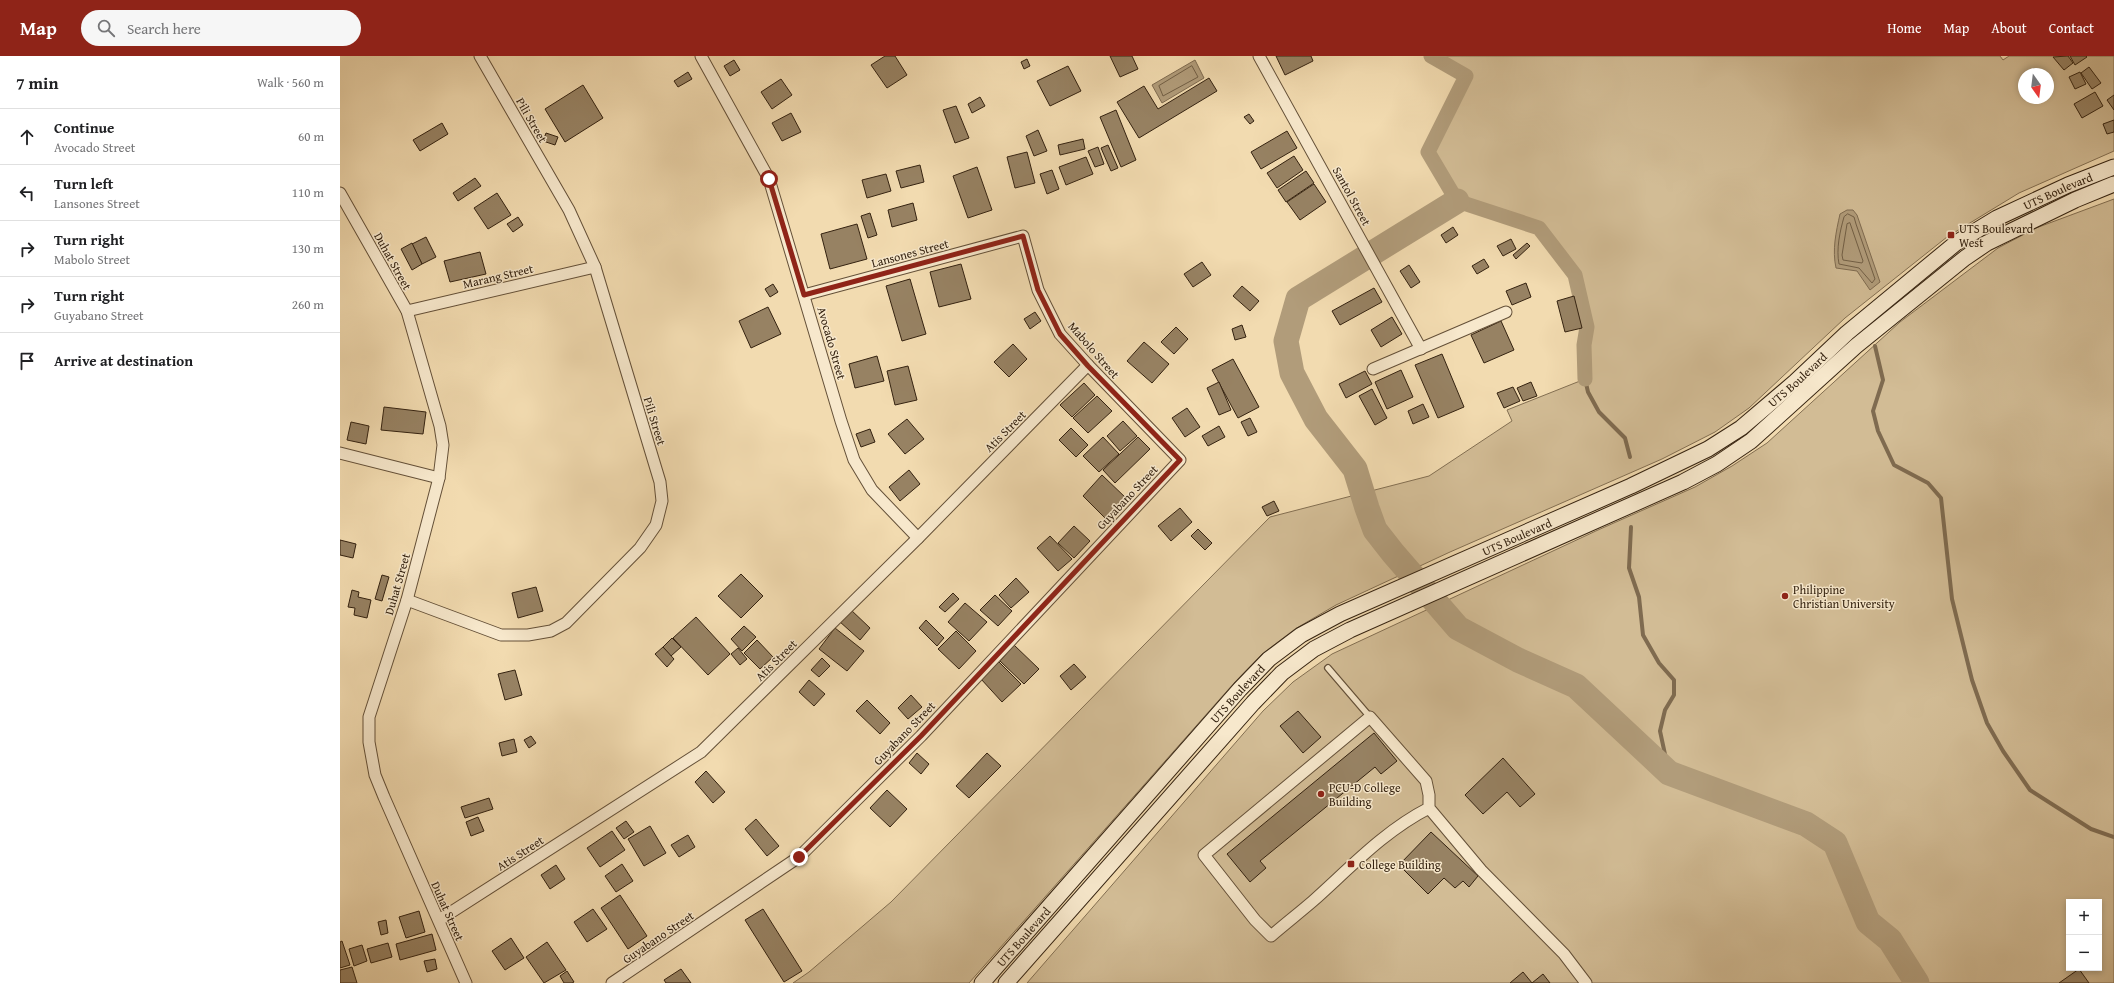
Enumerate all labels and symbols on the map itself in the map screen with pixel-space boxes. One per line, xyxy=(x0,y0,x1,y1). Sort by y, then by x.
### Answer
north arrow xyxy=(2018,68,2054,104)
street label: Pili Street xyxy=(512,94,552,146)
street label: Santol Street xyxy=(1329,163,1376,229)
street label: UTS Boulevard xyxy=(2020,168,2095,213)
route start xyxy=(760,170,778,188)
place label: UTS Boulevard West xyxy=(1959,220,2034,251)
street label: Duhat Street xyxy=(370,229,416,294)
marker: UTS Boulevard West xyxy=(1946,230,1956,240)
street label: Lansones Street xyxy=(870,234,951,271)
street label: Marang Street xyxy=(461,259,536,292)
street label: Avocado Street xyxy=(813,305,851,382)
street label: Mabolo Street xyxy=(1065,318,1124,383)
street label: UTS Boulevard xyxy=(1764,348,1831,410)
street label: Pili Street xyxy=(640,395,671,448)
street label: Atis Street xyxy=(980,406,1030,456)
street label: Guyabano Street xyxy=(1093,460,1162,533)
street label: UTS Boulevard xyxy=(1479,513,1554,559)
street label: Duhat Street xyxy=(380,550,414,617)
place label: Philippine Christian University xyxy=(1793,581,1895,612)
marker: Philippine Christian University xyxy=(1780,591,1790,601)
street label: Atis Street xyxy=(751,635,801,685)
street label: UTS Boulevard xyxy=(1206,660,1269,726)
street label: Guyabano Street xyxy=(869,697,939,769)
place label: PCU-D College Building xyxy=(1329,779,1401,810)
marker: PCU-D College Building xyxy=(1316,789,1326,799)
street label: Atis Street xyxy=(493,831,547,874)
route end xyxy=(790,848,808,866)
place label: College Building xyxy=(1359,856,1441,873)
marker: College Building xyxy=(1346,859,1356,869)
street label: Duhat Street xyxy=(427,879,469,944)
street label: UTS Boulevard xyxy=(992,902,1054,970)
street label: Guyabano Street xyxy=(619,906,698,967)

